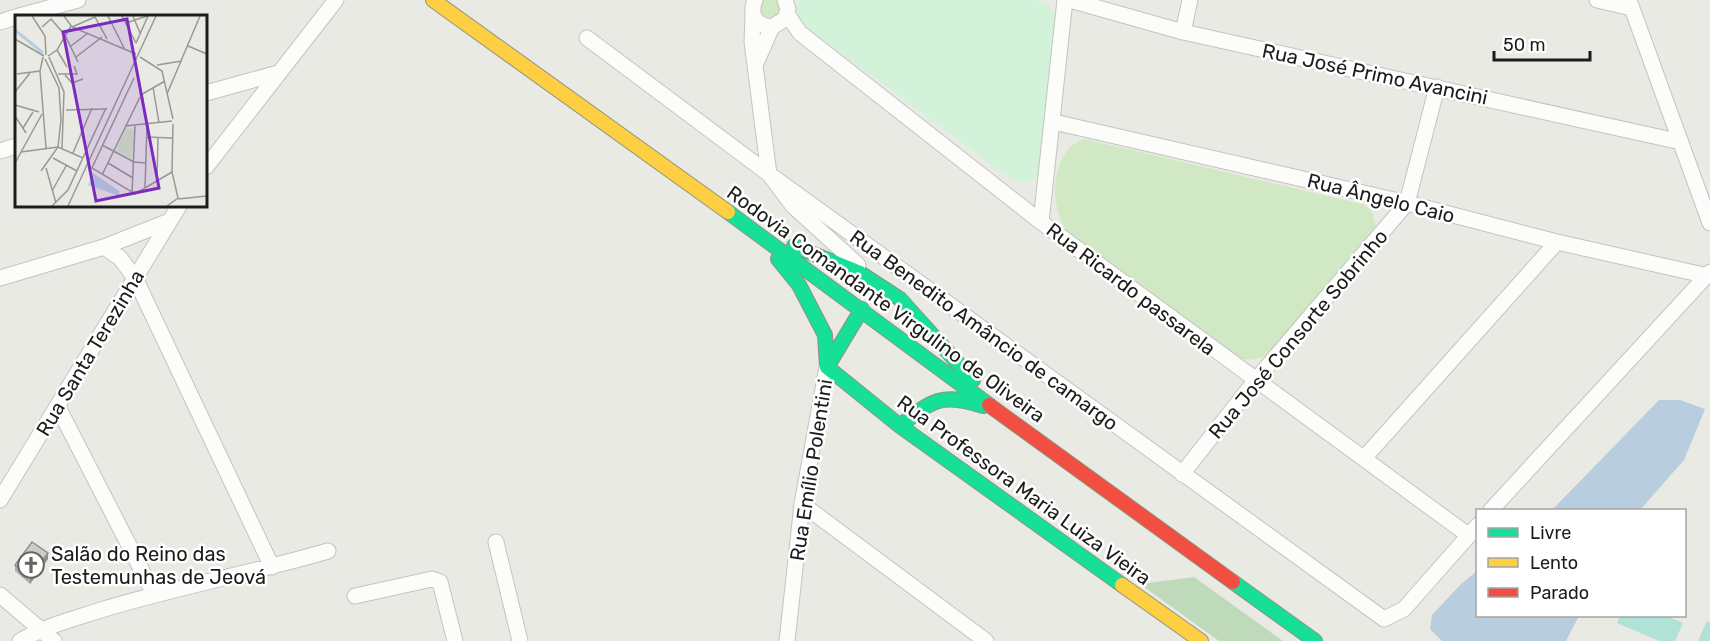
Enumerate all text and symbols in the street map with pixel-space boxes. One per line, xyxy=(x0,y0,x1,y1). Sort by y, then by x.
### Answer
inset map xyxy=(15,15,207,207)
scale bar xyxy=(1494,24,1590,62)
text: 50 m xyxy=(1503,34,1546,56)
street label: Rua José Primo Avancini xyxy=(1260,38,1490,110)
street label: Rua Ângelo Caio xyxy=(1305,168,1457,228)
street label: Rodovia Comandante Virgulino de Oliveira xyxy=(722,180,1050,428)
street label: Rua Ricardo passarela xyxy=(1042,218,1220,360)
street label: Rua Benedito Amâncio de camargo xyxy=(845,225,1123,435)
street label: Rua José Consorte Sobrinho xyxy=(1203,225,1393,443)
street label: Rua Santa Terezinha xyxy=(31,266,149,440)
street label: Rua Emílio Polentini xyxy=(785,377,837,563)
street label: Rua Professora Maria Luiza Vieira xyxy=(892,390,1156,590)
legend xyxy=(1476,509,1686,617)
text: Livre xyxy=(1530,522,1571,544)
place label: Salão do Reino das Testemunhas de Jeová xyxy=(51,542,266,589)
church icon: Salão do Reino das Testemunhas de Jeová xyxy=(16,550,46,580)
text: Lento xyxy=(1530,552,1578,574)
text: Parado xyxy=(1530,582,1589,604)

